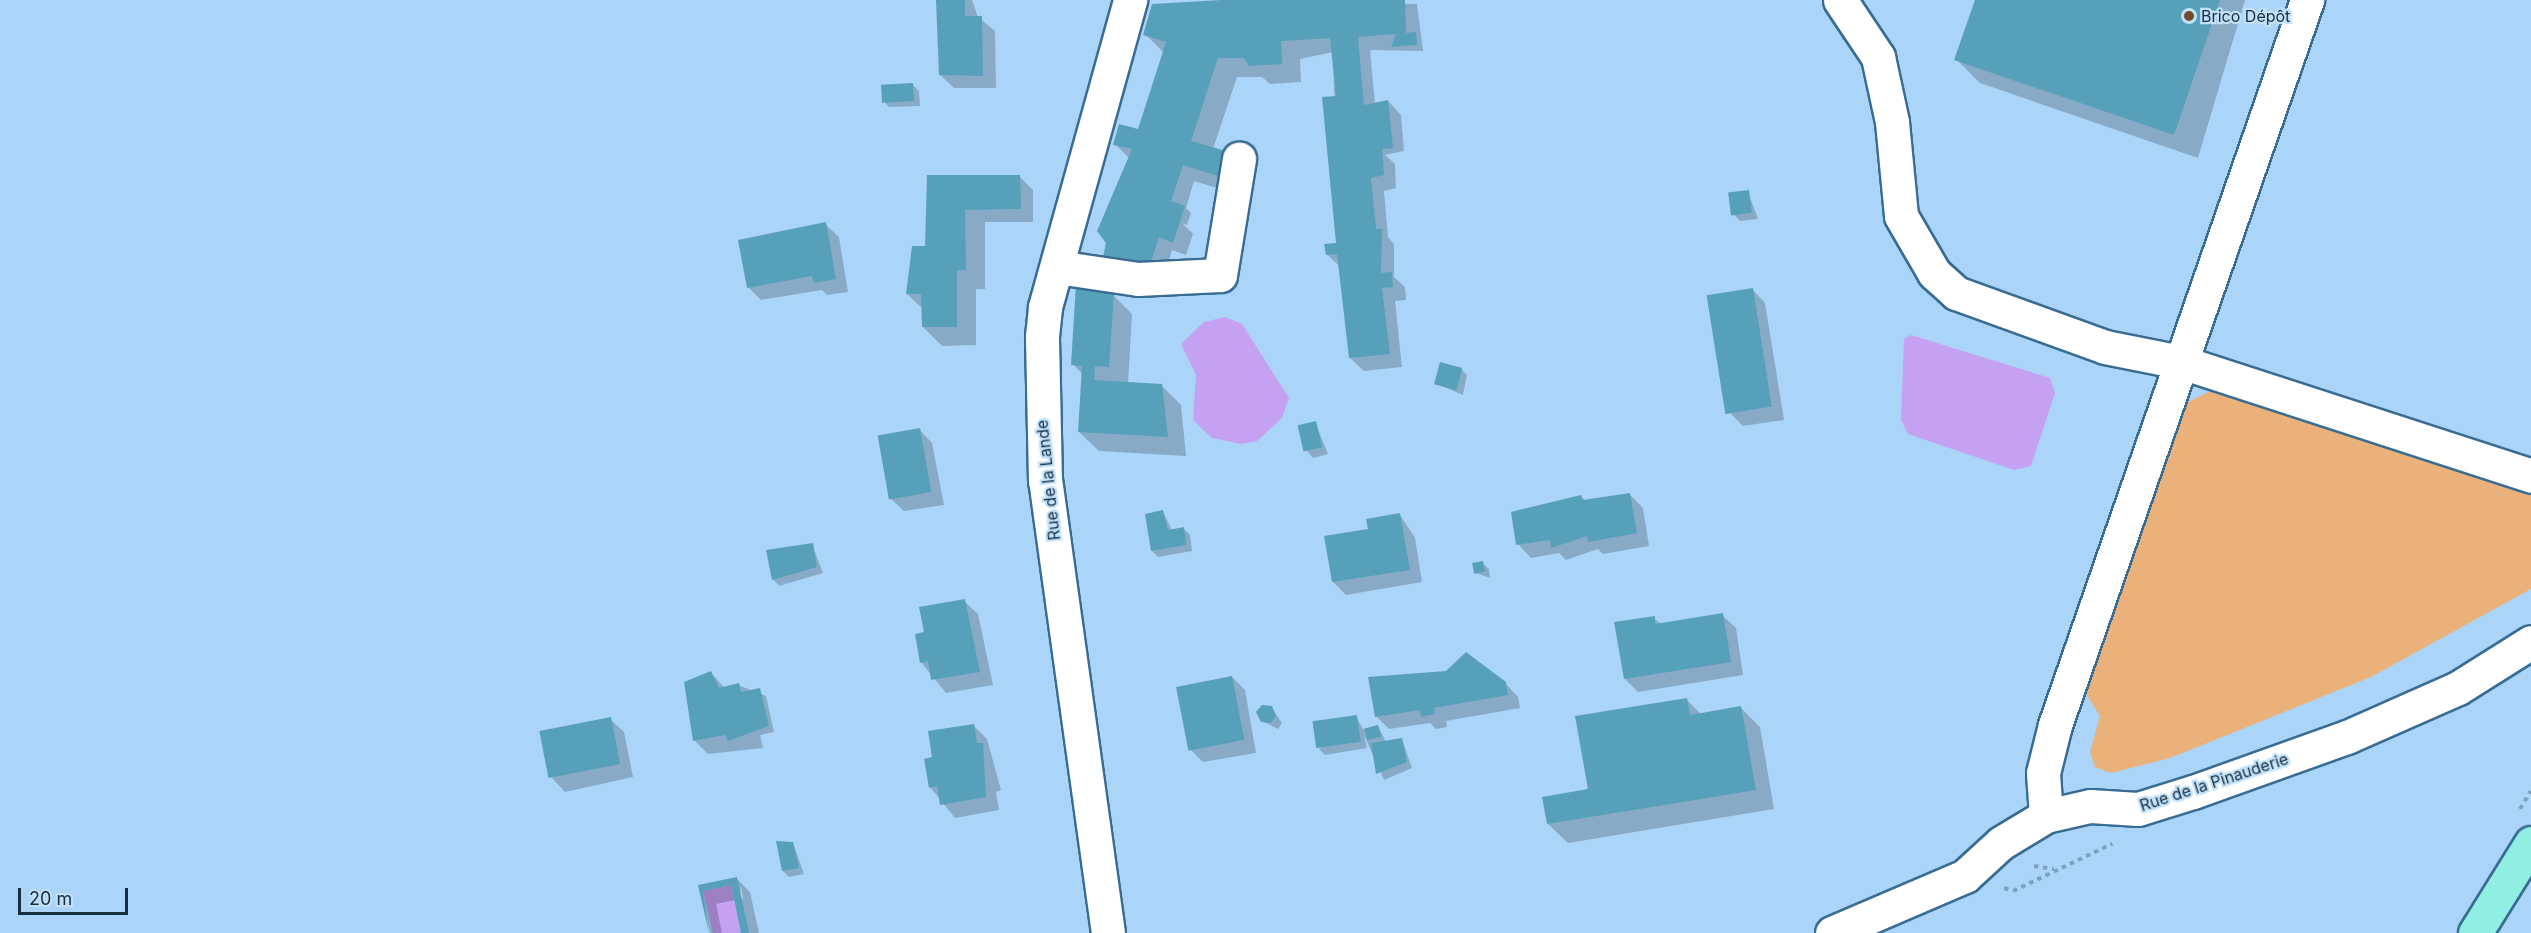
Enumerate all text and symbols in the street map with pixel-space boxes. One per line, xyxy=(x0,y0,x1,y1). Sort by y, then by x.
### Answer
place label: Brico Dépôt xyxy=(2201,6,2290,26)
marker: Brico Dépôt xyxy=(2182,9,2196,23)
street label: Rue de la Lande xyxy=(1032,419,1064,541)
street label: Rue de la Pinauderie xyxy=(2137,749,2291,815)
scale bar xyxy=(21,876,130,914)
text: 20 m xyxy=(29,888,72,909)

